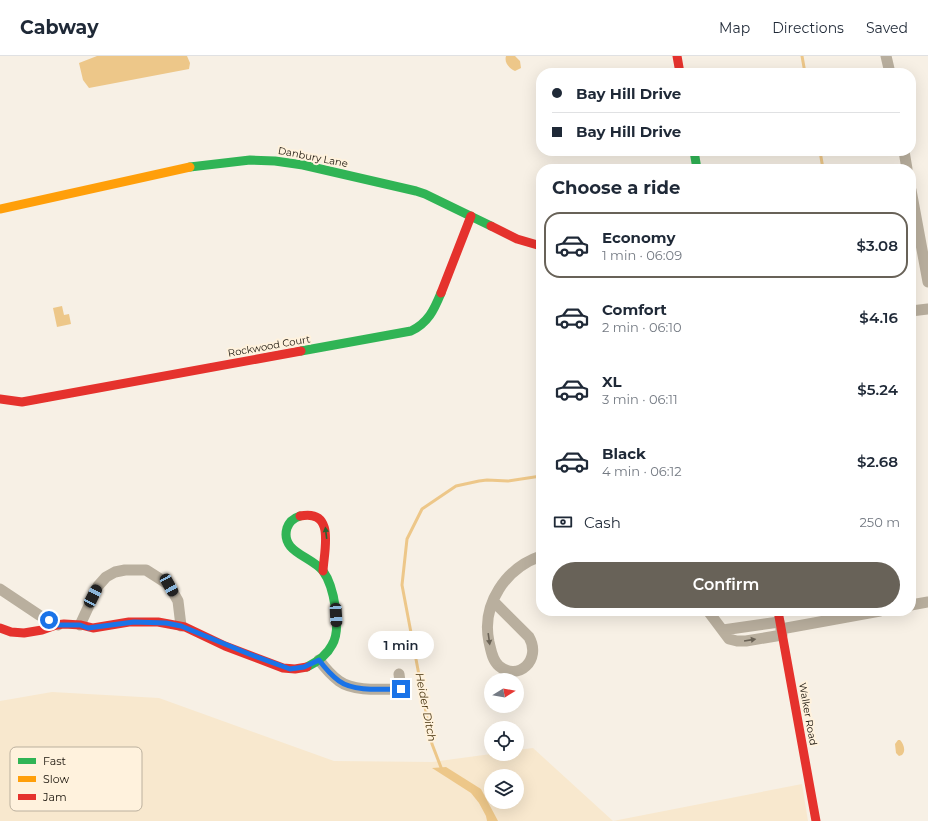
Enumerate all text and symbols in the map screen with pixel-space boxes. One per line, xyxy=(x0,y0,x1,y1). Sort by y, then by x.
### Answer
text: Cabway xyxy=(20,16,99,39)
text: Map xyxy=(719,19,750,37)
text: Directions xyxy=(772,19,844,37)
text: Saved xyxy=(866,19,908,37)
text: Bay Hill Drive xyxy=(576,84,681,103)
text: Bay Hill Drive xyxy=(576,122,681,141)
street label: Danbury Lane xyxy=(277,144,349,170)
text: Choose a ride xyxy=(552,177,680,199)
icon: car xyxy=(554,227,590,263)
text: Economy xyxy=(602,228,675,247)
text: $3.08 xyxy=(857,236,898,255)
text: 1 min · 06:09 xyxy=(602,247,682,263)
icon: car xyxy=(554,299,590,335)
text: Comfort xyxy=(602,300,667,319)
text: $4.16 xyxy=(859,308,898,327)
text: 2 min · 06:10 xyxy=(602,319,682,335)
street label: Rockwood Court xyxy=(227,332,311,360)
icon: car xyxy=(554,371,590,407)
text: XL xyxy=(602,372,621,391)
text: $5.24 xyxy=(857,380,898,399)
text: 3 min · 06:11 xyxy=(602,391,678,407)
icon: car xyxy=(554,443,590,479)
text: Black xyxy=(602,444,646,463)
text: $2.68 xyxy=(857,452,898,471)
text: 4 min · 06:12 xyxy=(602,463,682,479)
icon: cash xyxy=(552,511,574,533)
text: Cash xyxy=(584,513,621,532)
text: 250 m xyxy=(859,514,900,530)
one-way arrow xyxy=(322,526,329,539)
button: Confirm xyxy=(552,562,900,608)
car xyxy=(158,572,180,598)
car xyxy=(82,583,104,609)
car xyxy=(329,603,343,627)
route start xyxy=(40,611,58,629)
callout: 1 min xyxy=(368,631,434,659)
one-way arrow xyxy=(486,633,492,645)
text: 1 min xyxy=(384,637,418,653)
one-way arrow xyxy=(744,637,756,643)
water label: Heider Ditch xyxy=(412,671,440,743)
north arrow xyxy=(484,673,524,713)
map controls xyxy=(484,673,524,809)
route end xyxy=(392,680,410,698)
street label: Walker Road xyxy=(796,681,820,747)
button: locate xyxy=(484,721,524,761)
legend xyxy=(10,747,142,811)
text: Fast xyxy=(43,754,67,768)
button: layers xyxy=(484,769,524,809)
text: Slow xyxy=(43,772,69,786)
text: Jam xyxy=(42,790,67,804)

